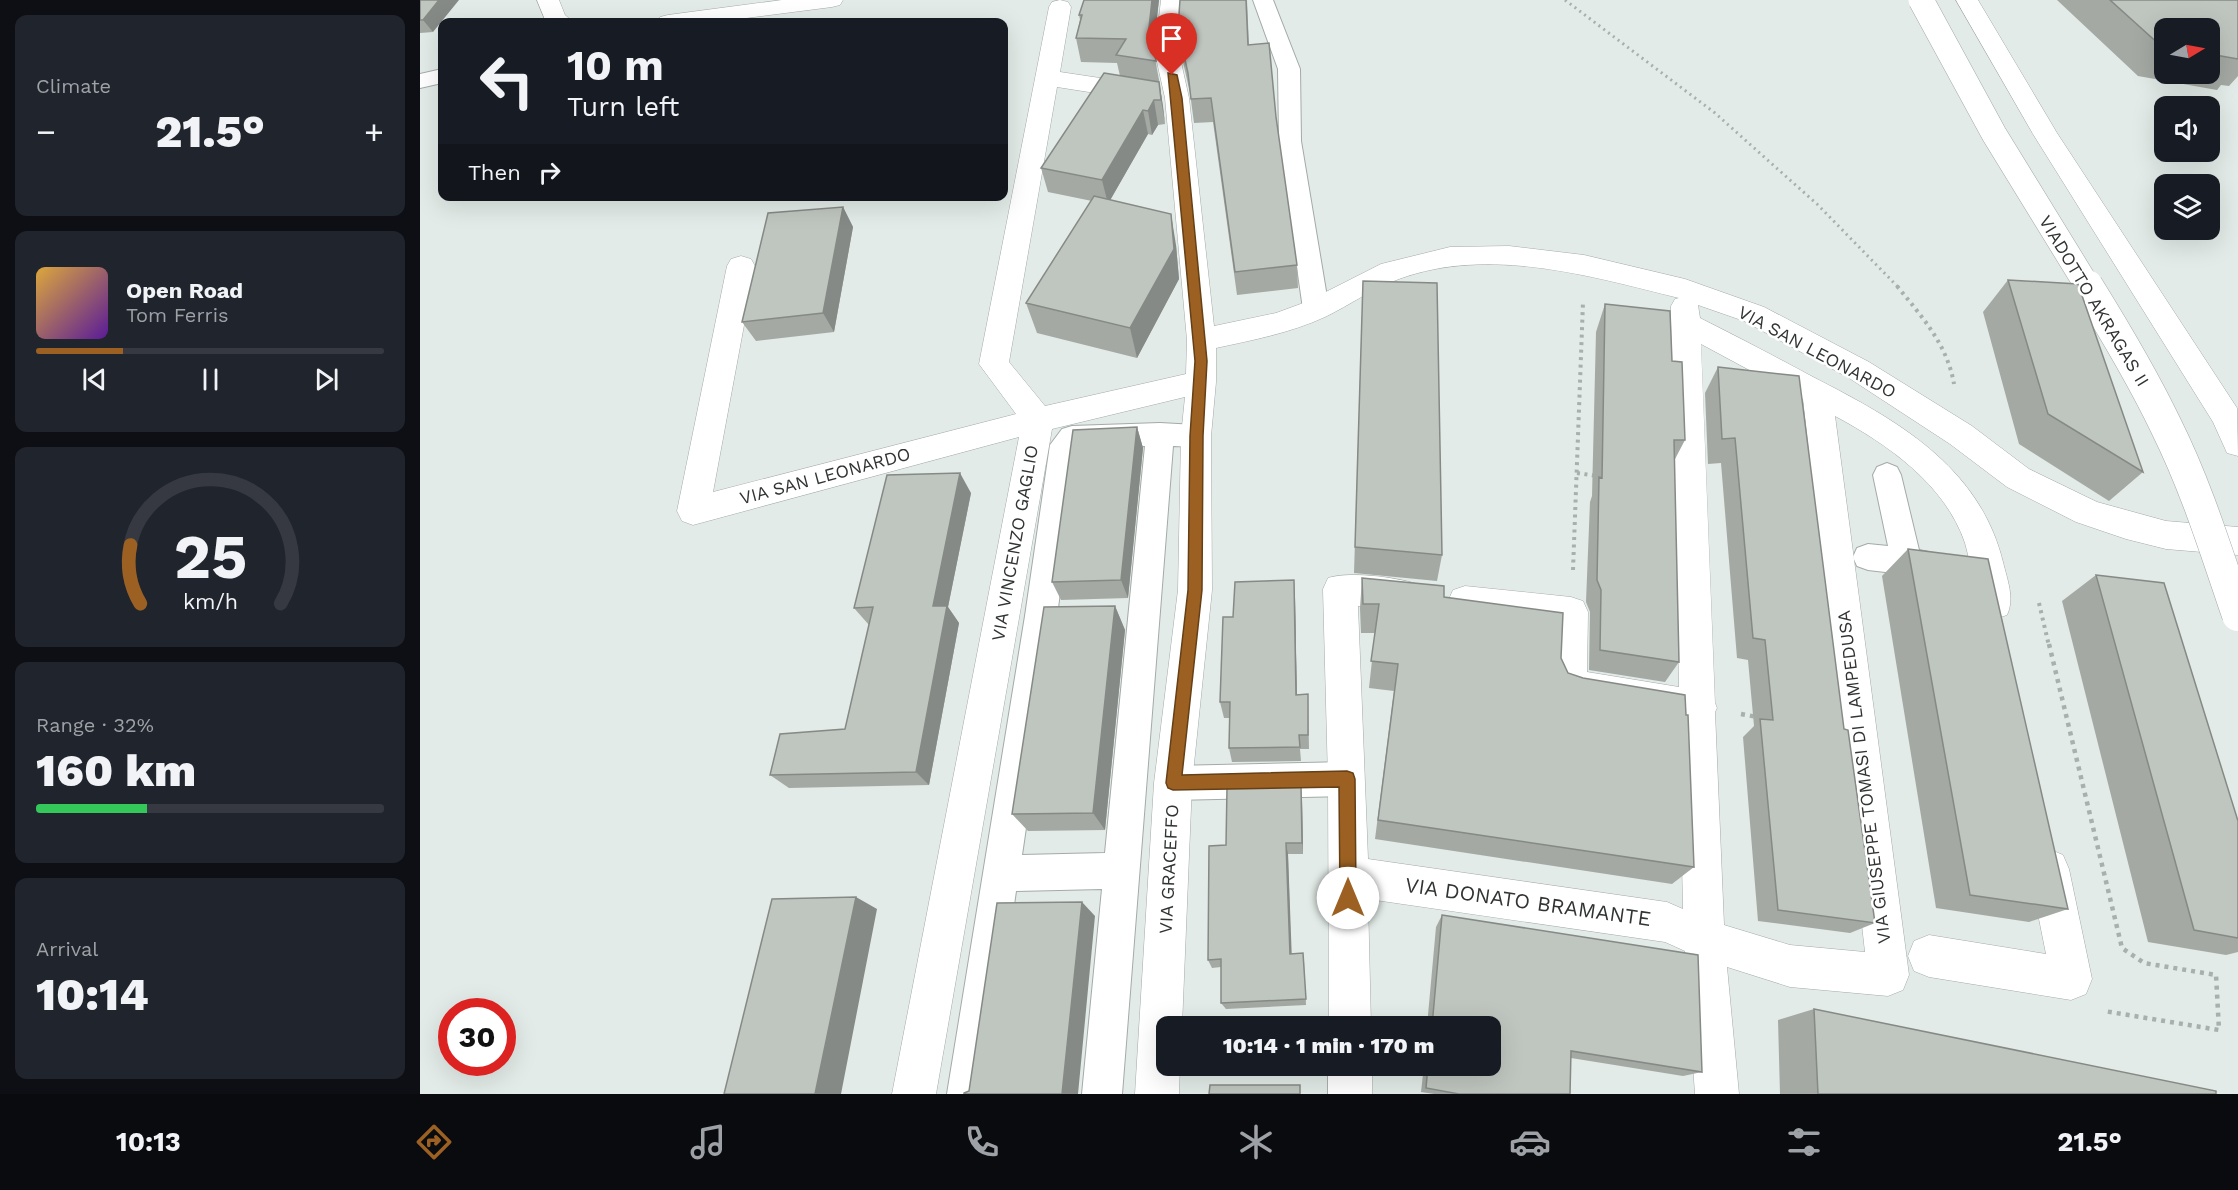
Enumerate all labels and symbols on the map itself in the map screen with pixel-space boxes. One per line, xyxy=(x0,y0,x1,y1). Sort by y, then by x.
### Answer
pin xyxy=(1146,13,1197,75)
north arrow xyxy=(2154,18,2220,84)
street label: VIADOTTO AKRAGAS II xyxy=(2035,212,2154,390)
street label: VIA SAN LEONARDO xyxy=(1735,301,1900,402)
street label: VIA SAN LEONARDO xyxy=(737,443,913,508)
street label: VIA VINCENZO GAGLIO xyxy=(987,443,1042,643)
street label: VIA GIUSEPPE TOMASI DI LAMPEDUSA xyxy=(1833,609,1894,945)
street label: VIA GRACEFFO xyxy=(1155,804,1182,934)
position arrow xyxy=(1316,866,1380,930)
street label: VIA DONATO BRAMANTE xyxy=(1403,872,1653,931)
speed limit sign: 30 xyxy=(438,998,516,1076)

